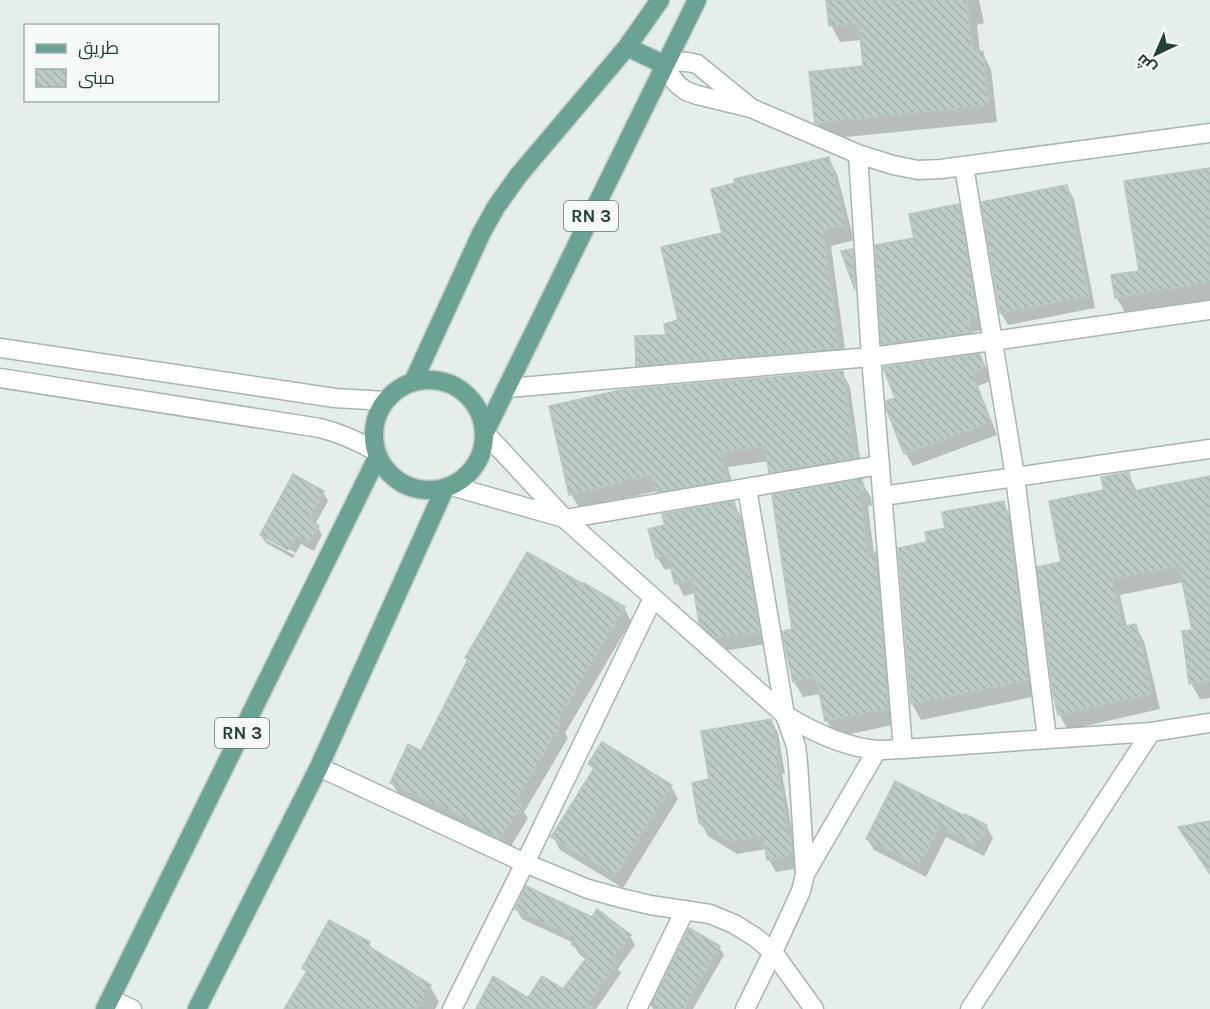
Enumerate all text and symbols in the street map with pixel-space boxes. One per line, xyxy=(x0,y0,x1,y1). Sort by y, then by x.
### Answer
legend xyxy=(24,24,219,102)
north arrow xyxy=(1126,24,1186,84)
text: طريق xyxy=(78,37,119,60)
text: ش xyxy=(1132,50,1160,78)
text: مبنى xyxy=(78,67,115,89)
road number: RN 3 xyxy=(564,201,618,231)
road number: RN 3 xyxy=(215,718,269,748)

